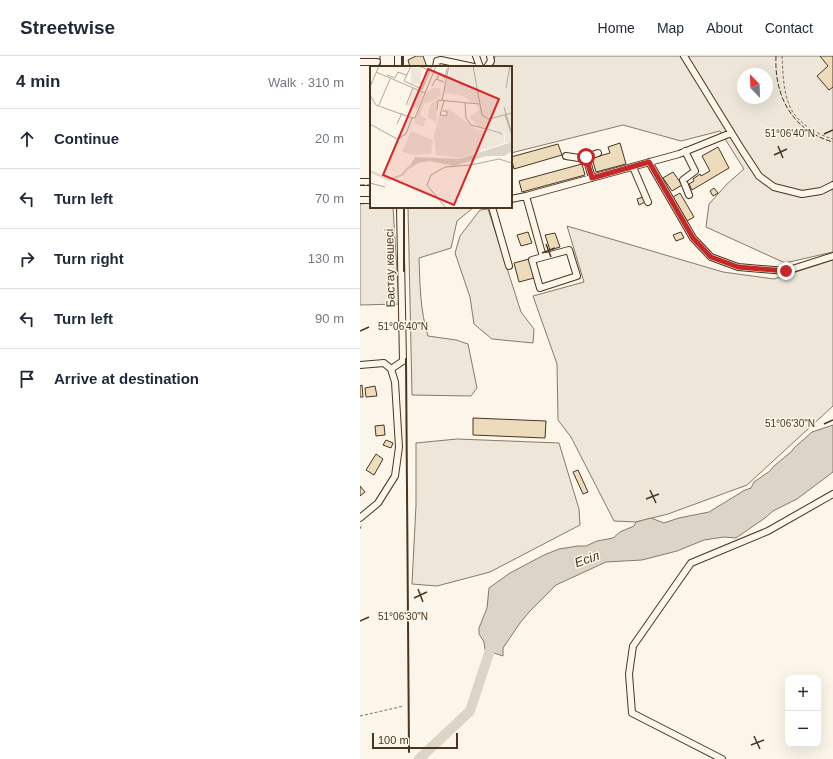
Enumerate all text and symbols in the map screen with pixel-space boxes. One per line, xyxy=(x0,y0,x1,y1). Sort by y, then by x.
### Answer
text: Streetwise xyxy=(20,17,115,38)
text: Home xyxy=(598,20,635,36)
text: Map xyxy=(657,20,684,36)
text: About xyxy=(706,20,743,36)
text: Contact xyxy=(765,20,813,36)
inset map xyxy=(370,66,512,208)
north arrow xyxy=(737,68,773,104)
text: 4 min xyxy=(16,72,60,91)
text: Walk · 310 m xyxy=(268,75,344,90)
icon: ahead xyxy=(16,128,38,150)
text: 51°06'40"N xyxy=(765,128,815,139)
text: Continue xyxy=(54,130,119,147)
text: 20 m xyxy=(315,131,344,146)
route start xyxy=(577,148,595,166)
icon: left xyxy=(16,188,38,210)
text: Turn left xyxy=(54,190,113,207)
text: 70 m xyxy=(315,191,344,206)
street label: Бастау көшесі xyxy=(382,229,398,307)
icon: right xyxy=(16,248,38,270)
text: Turn right xyxy=(54,250,124,267)
text: 130 m xyxy=(308,251,344,266)
route end xyxy=(777,262,795,280)
icon: left xyxy=(16,308,38,330)
text: Turn left xyxy=(54,310,113,327)
text: 90 m xyxy=(315,311,344,326)
text: 51°06'40"N xyxy=(378,321,428,332)
icon: arrive xyxy=(16,368,38,390)
text: Arrive at destination xyxy=(54,370,199,387)
text: 51°06'30"N xyxy=(765,418,815,429)
water label: Есіл xyxy=(573,547,602,570)
text: 51°06'30"N xyxy=(378,611,428,622)
map controls xyxy=(785,675,821,747)
button: + xyxy=(785,675,821,711)
button: − xyxy=(785,711,821,747)
scale bar xyxy=(372,731,458,750)
text: 100 m xyxy=(378,734,409,746)

